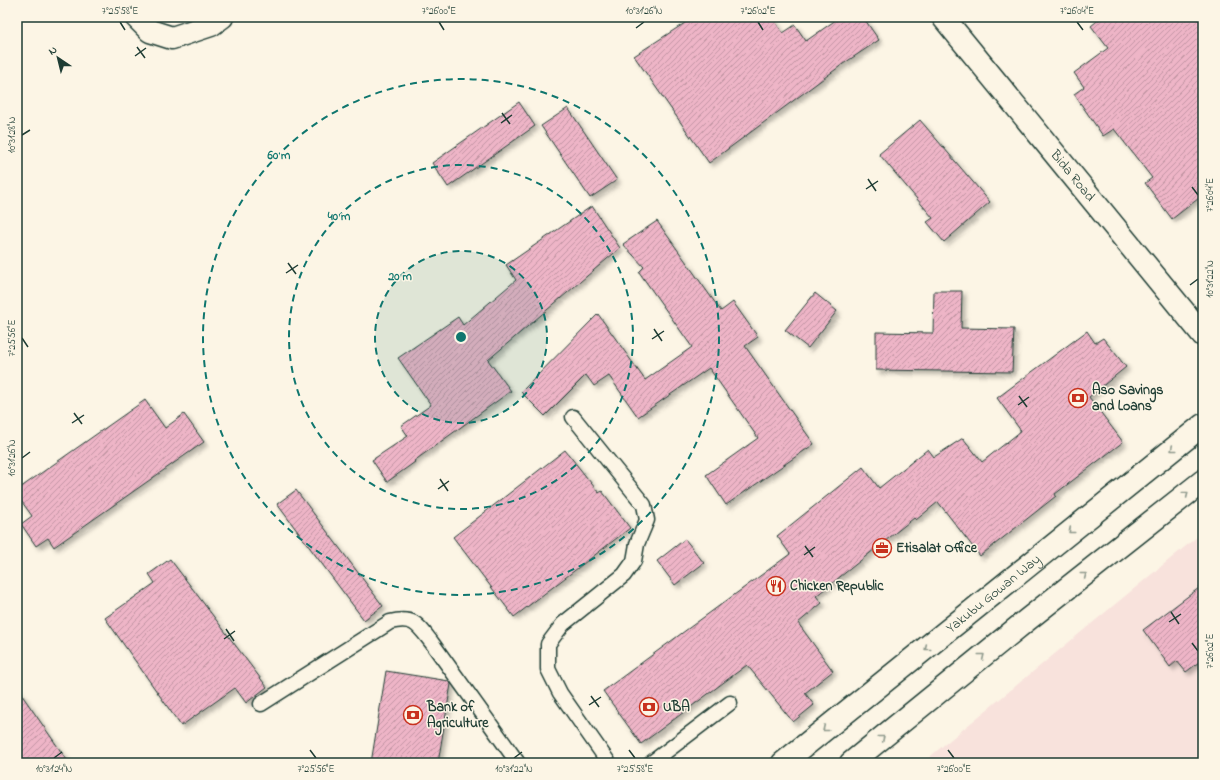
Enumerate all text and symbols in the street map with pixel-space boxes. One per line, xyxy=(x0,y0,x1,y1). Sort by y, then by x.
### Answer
text: 7°25'58"E xyxy=(102,4,138,19)
text: 7°26'00"E xyxy=(422,4,456,19)
text: 10°31'26"N xyxy=(626,4,663,19)
text: 7°26'02"E xyxy=(741,4,775,19)
text: 7°26'04"E xyxy=(1060,4,1094,19)
north arrow xyxy=(38,38,78,78)
text: N xyxy=(45,42,60,59)
text: 10°31'28"N xyxy=(5,117,20,153)
street label: Bida Road xyxy=(1045,145,1100,206)
text: 60 m xyxy=(267,147,291,165)
text: 7°26'04"E xyxy=(1203,178,1218,212)
text: 40 m xyxy=(327,208,351,226)
text: 10°31'22"N xyxy=(1203,260,1218,298)
text: 20 m xyxy=(387,268,412,286)
text: 7°25'56"E xyxy=(5,319,20,357)
centre of rings xyxy=(454,330,468,344)
place label: Aso Savings and Loans xyxy=(1092,380,1163,417)
bank icon: Aso Savings and Loans xyxy=(1067,387,1089,409)
text: 10°31'26"N xyxy=(5,439,20,477)
one-way arrow xyxy=(1170,445,1177,452)
one-way arrow xyxy=(1181,492,1189,499)
one-way arrow xyxy=(1069,526,1076,533)
office icon: Etisalat Office xyxy=(871,537,893,559)
place label: Etisalat Office xyxy=(896,538,978,559)
street label: Yakubu Gowan Way xyxy=(941,549,1046,638)
one-way arrow xyxy=(1079,573,1086,580)
restaurant icon: Chicken Republic xyxy=(765,575,787,597)
place label: Chicken Republic xyxy=(790,576,884,597)
text: 7°26'02"E xyxy=(1203,634,1218,668)
one-way arrow xyxy=(924,643,931,650)
one-way arrow xyxy=(978,654,985,661)
bank icon: UBA xyxy=(638,696,660,718)
place label: Bank of Agriculture xyxy=(426,697,489,736)
place label: UBA xyxy=(663,697,690,718)
bank icon: Bank of Agriculture xyxy=(402,704,424,726)
one-way arrow xyxy=(823,725,830,732)
one-way arrow xyxy=(877,736,884,743)
text: 10°31'24"N xyxy=(36,762,73,777)
text: 7°25'56"E xyxy=(297,762,335,777)
text: 10°31'22"N xyxy=(495,762,533,777)
text: 7°25'58"E xyxy=(617,762,653,777)
text: 7°26'00"E xyxy=(937,762,971,777)

